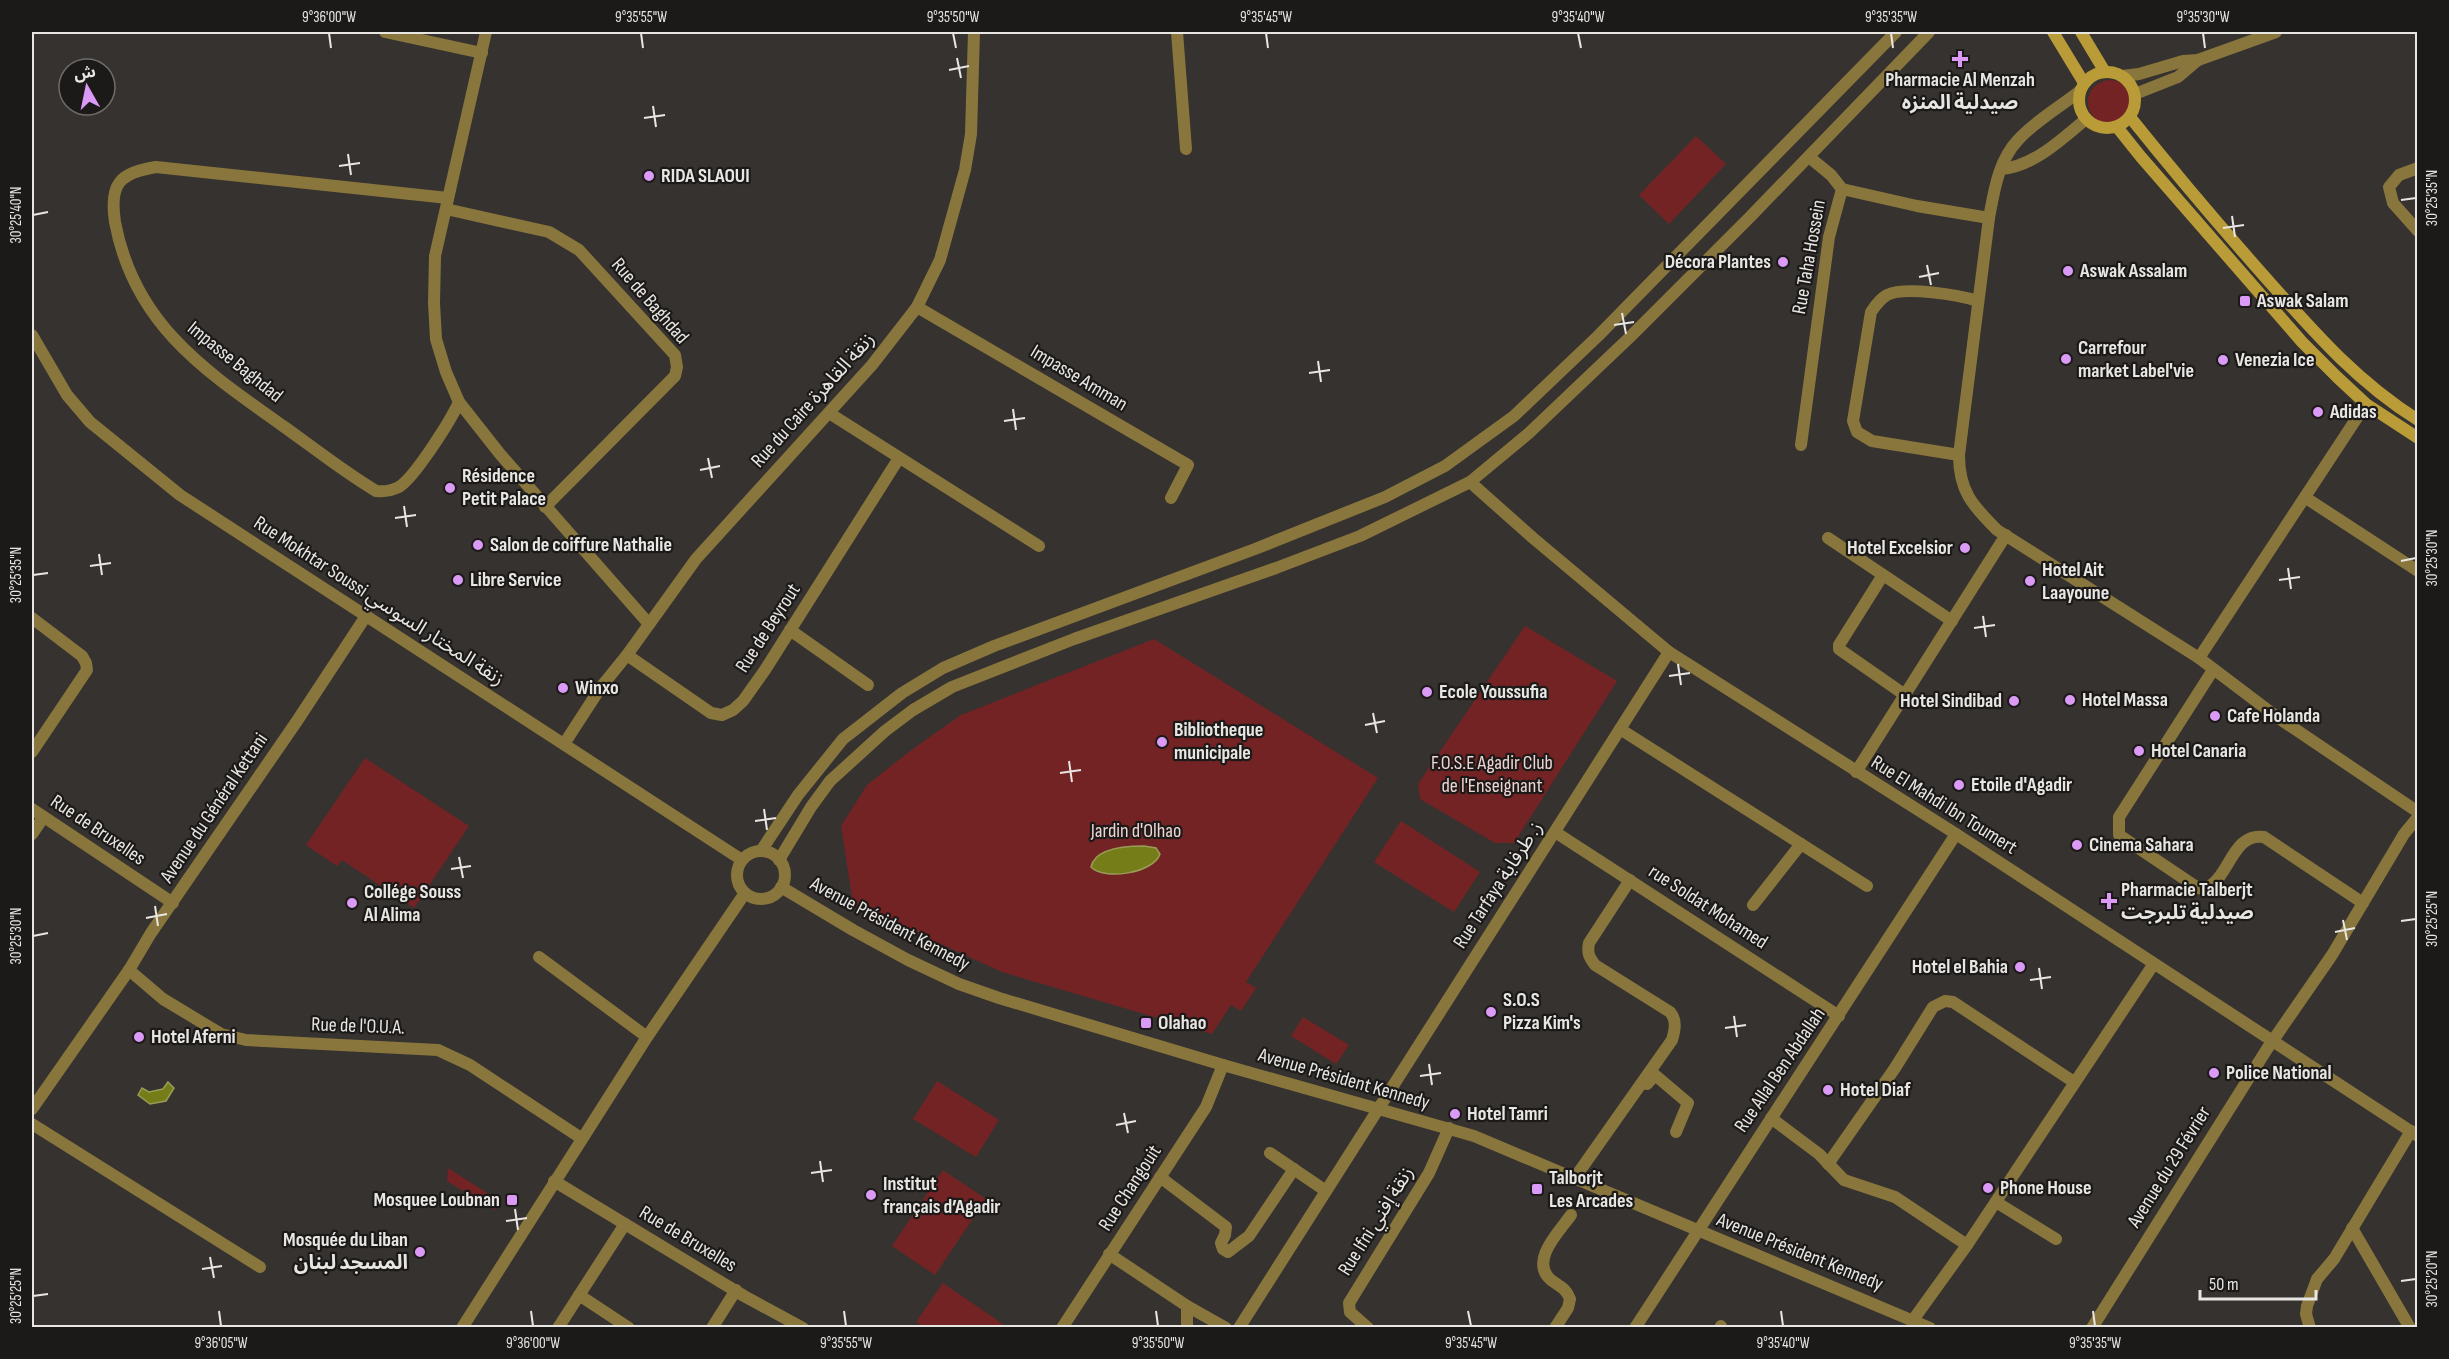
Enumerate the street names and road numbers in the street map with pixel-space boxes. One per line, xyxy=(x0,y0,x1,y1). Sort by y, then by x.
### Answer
street label: Rue Taha Hossein xyxy=(1787,198,1831,316)
street label: Rue de Baghdad xyxy=(606,253,694,349)
street label: Impasse Baghdad xyxy=(182,316,288,408)
street label: Rue du Caire زنقة القاهرة xyxy=(746,328,880,472)
street label: Impasse Amman xyxy=(1026,340,1132,416)
street label: Rue Mokhtar Soussi زنقة المختار السوسي xyxy=(248,511,509,693)
street label: Rue de Beyrout xyxy=(730,579,806,677)
street label: Avenue du Général Kettani xyxy=(154,729,273,888)
street label: Rue El Mahdi Ibn Toumert xyxy=(1866,750,2022,860)
street label: Rue de Bruxelles xyxy=(46,790,150,870)
street label: Rue Tarfaya ز. طرفاية xyxy=(1448,817,1548,953)
street label: rue Soldat Mohamed xyxy=(1644,860,1772,954)
street label: Avenue Président Kennedy xyxy=(805,871,974,976)
street label: Rue Allal Ben Abdallah xyxy=(1729,1003,1831,1137)
street label: Rue de l'O.U.A. xyxy=(311,1012,405,1040)
street label: Avenue Président Kennedy xyxy=(1255,1043,1433,1115)
street label: Avenue du 29 Février xyxy=(2122,1102,2216,1233)
street label: Rue Changouit xyxy=(1093,1140,1167,1236)
street label: Rue Ifni زنقة إفني xyxy=(1333,1162,1421,1281)
street label: Rue de Bruxelles xyxy=(635,1201,741,1277)
street label: Avenue Président Kennedy xyxy=(1712,1207,1887,1296)

